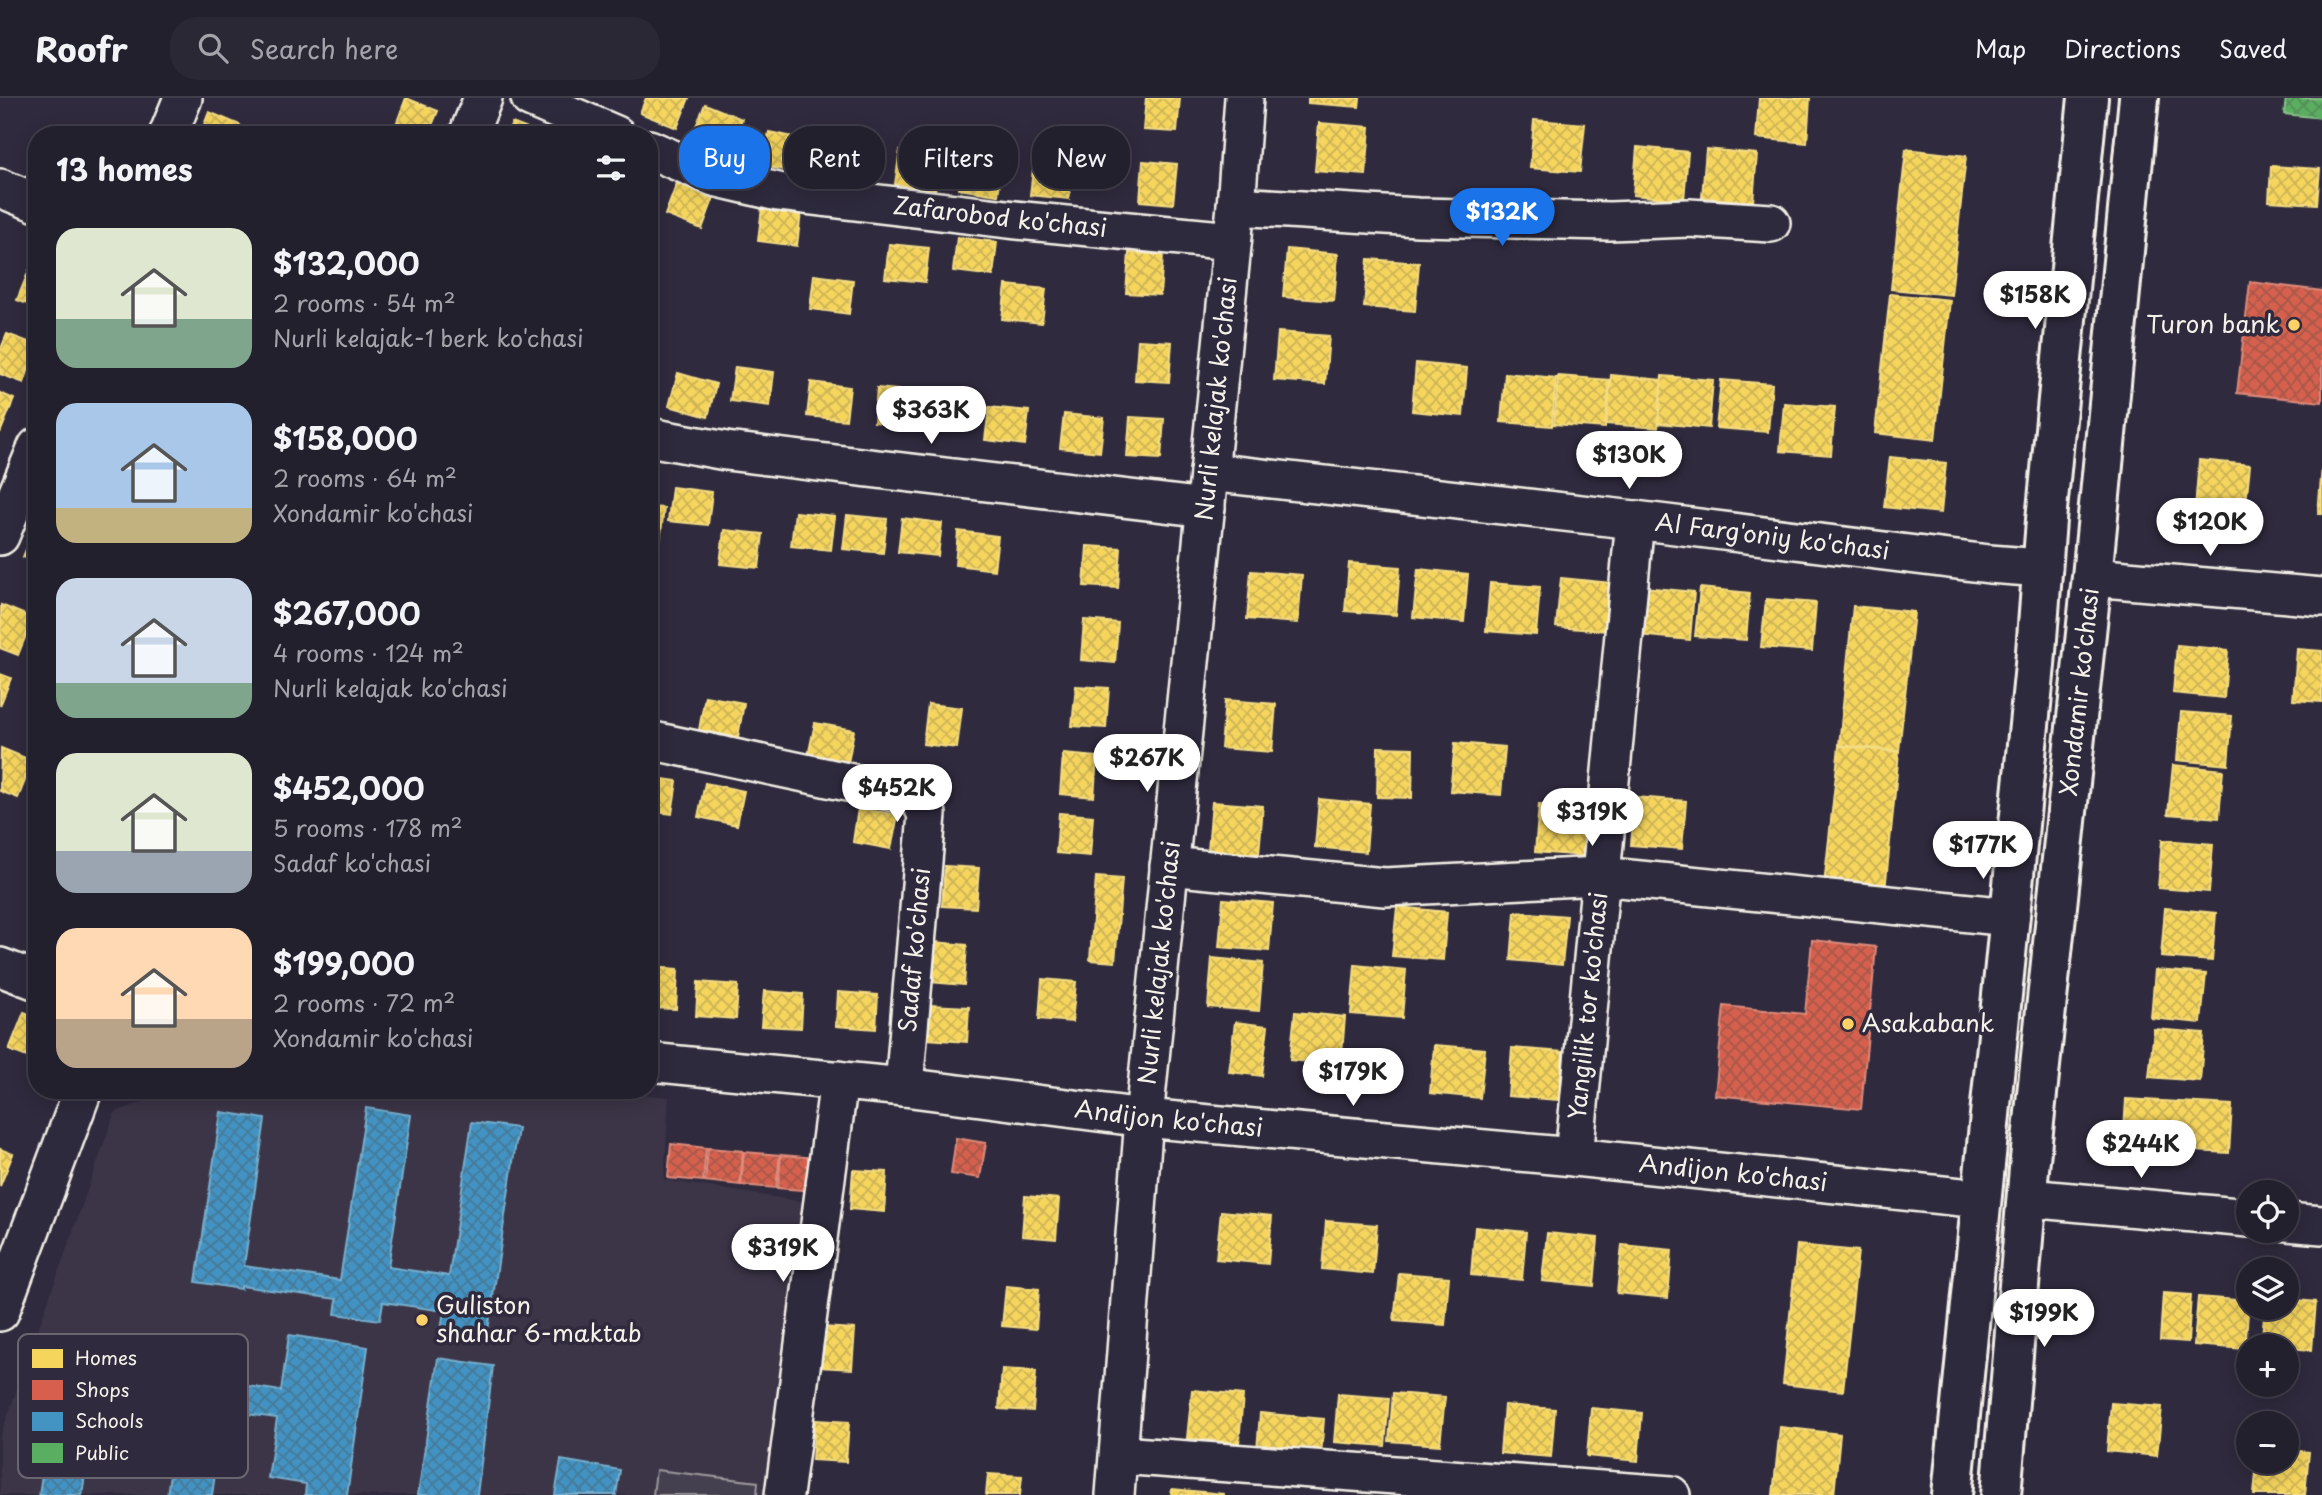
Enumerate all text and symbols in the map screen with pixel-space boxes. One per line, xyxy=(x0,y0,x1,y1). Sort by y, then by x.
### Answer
search box xyxy=(170,17,660,80)
text: Roofr xyxy=(35,23,128,73)
icon: search xyxy=(194,29,232,67)
text: Search here xyxy=(250,29,398,68)
text: Map xyxy=(1975,30,2026,66)
text: Directions xyxy=(2064,30,2181,66)
text: Saved xyxy=(2219,30,2287,66)
chip: Buy xyxy=(679,126,770,189)
chip: Rent xyxy=(784,126,885,189)
chip: Filters xyxy=(899,126,1018,189)
chip: New xyxy=(1032,126,1130,189)
text: 13 homes xyxy=(56,146,193,191)
icon: filters xyxy=(592,149,630,187)
street label: Zafarobod ko'chasi xyxy=(891,186,1109,245)
pin: $132K xyxy=(1453,188,1551,248)
text: $132K xyxy=(1466,193,1538,228)
text: $132,000 xyxy=(273,240,420,285)
icon: home xyxy=(112,256,196,340)
pin: $158K xyxy=(1986,272,2084,331)
street label: Nurli kelajak ko'chasi xyxy=(1184,275,1245,522)
text: $158K xyxy=(1999,276,2071,311)
text: 2 rooms · 54 m² xyxy=(273,285,456,320)
place label: Turon bank xyxy=(2146,305,2280,341)
marker: Turon bank xyxy=(2286,317,2302,333)
text: Nurli kelajak-1 berk ko'chasi xyxy=(273,320,584,355)
pin: $363K xyxy=(882,386,980,446)
text: $363K xyxy=(892,391,970,426)
text: $158,000 xyxy=(273,415,418,460)
icon: home xyxy=(112,431,196,515)
pin: $130K xyxy=(1580,432,1678,491)
text: $130K xyxy=(1592,436,1666,471)
text: 2 rooms · 64 m² xyxy=(273,460,457,495)
text: Xondamir ko'chasi xyxy=(273,495,474,530)
pin: $120K xyxy=(2161,498,2259,558)
street label: Al Farg'oniy ko'chasi xyxy=(1653,503,1892,567)
text: $120K xyxy=(2172,503,2248,538)
street label: Xondamir ko'chasi xyxy=(2049,586,2107,798)
text: $267,000 xyxy=(273,590,421,635)
icon: home xyxy=(112,606,196,690)
text: 4 rooms · 124 m² xyxy=(273,635,464,670)
text: Nurli kelajak ko'chasi xyxy=(273,670,508,705)
pin: $267K xyxy=(1098,734,1196,794)
text: $267K xyxy=(1109,739,1185,774)
pin: $452K xyxy=(848,764,946,824)
text: $452,000 xyxy=(273,765,425,810)
text: $452K xyxy=(858,769,936,804)
icon: home xyxy=(112,781,196,865)
pin: $319K xyxy=(1543,788,1641,848)
text: $319K xyxy=(1557,793,1627,828)
text: 5 rooms · 178 m² xyxy=(273,810,463,845)
pin: $177K xyxy=(1934,822,2032,881)
text: $177K xyxy=(1949,826,2017,861)
street label: Nurli kelajak ko'chasi xyxy=(1127,839,1188,1086)
text: Sadaf ko'chasi xyxy=(273,845,431,880)
street label: Sadaf ko'chasi xyxy=(888,866,938,1034)
street label: Yangilik tor ko'chasi xyxy=(1558,890,1615,1121)
text: $199,000 xyxy=(273,940,415,985)
icon: home xyxy=(112,956,196,1040)
text: 2 rooms · 72 m² xyxy=(273,985,455,1020)
place label: Asakabank xyxy=(1862,1004,1994,1040)
marker: Asakabank xyxy=(1840,1016,1856,1032)
text: Xondamir ko'chasi xyxy=(273,1020,474,1055)
pin: $179K xyxy=(1304,1048,1402,1108)
text: $179K xyxy=(1319,1053,1387,1088)
street label: Andijon ko'chasi xyxy=(1073,1089,1265,1145)
pin: $244K xyxy=(2092,1121,2190,1180)
text: $244K xyxy=(2102,1125,2180,1160)
street label: Andijon ko'chasi xyxy=(1637,1144,1829,1199)
map controls xyxy=(2236,1180,2299,1474)
button: locate xyxy=(2236,1180,2299,1243)
pin: $319K xyxy=(734,1224,832,1284)
text: $319K xyxy=(748,1229,818,1264)
button: layers xyxy=(2236,1257,2299,1320)
place label: Guliston shahar 6-maktab xyxy=(436,1286,642,1350)
pin: $199K xyxy=(1995,1290,2093,1349)
text: $199K xyxy=(2009,1294,2079,1329)
marker: Guliston shahar 6-maktab xyxy=(414,1312,430,1328)
legend xyxy=(18,1334,248,1478)
button: + xyxy=(2236,1334,2299,1397)
text: Homes xyxy=(75,1343,137,1371)
text: Shops xyxy=(75,1375,129,1403)
text: Schools xyxy=(75,1406,143,1434)
button: − xyxy=(2236,1411,2299,1474)
text: Public xyxy=(75,1438,129,1466)

